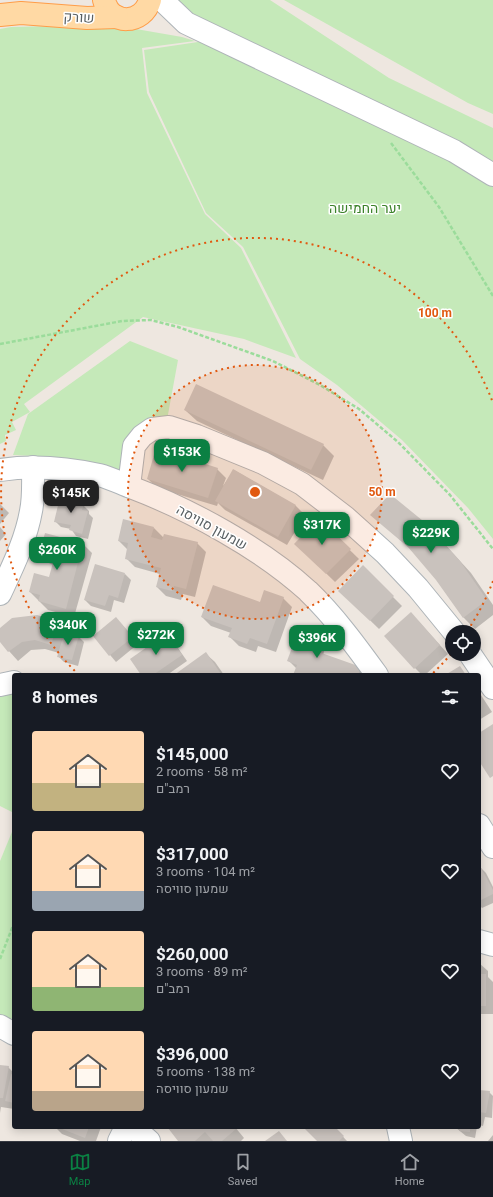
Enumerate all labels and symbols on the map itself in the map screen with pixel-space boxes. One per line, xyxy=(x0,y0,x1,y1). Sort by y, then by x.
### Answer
street label: שורק xyxy=(63,8,95,26)
park label: יער החמישה xyxy=(329,200,401,216)
text: 100 m xyxy=(418,306,452,320)
pin: $153K xyxy=(154,439,210,473)
pin: $145K xyxy=(43,480,99,514)
centre of rings xyxy=(248,485,262,499)
text: 50 m xyxy=(368,485,396,499)
street label: שמעון סוויסה xyxy=(174,501,250,553)
pin: $317K xyxy=(294,512,350,546)
pin: $229K xyxy=(403,520,459,554)
pin: $260K xyxy=(29,537,85,571)
pin: $340K xyxy=(40,612,96,646)
pin: $272K xyxy=(128,622,184,656)
pin: $396K xyxy=(289,625,345,659)

